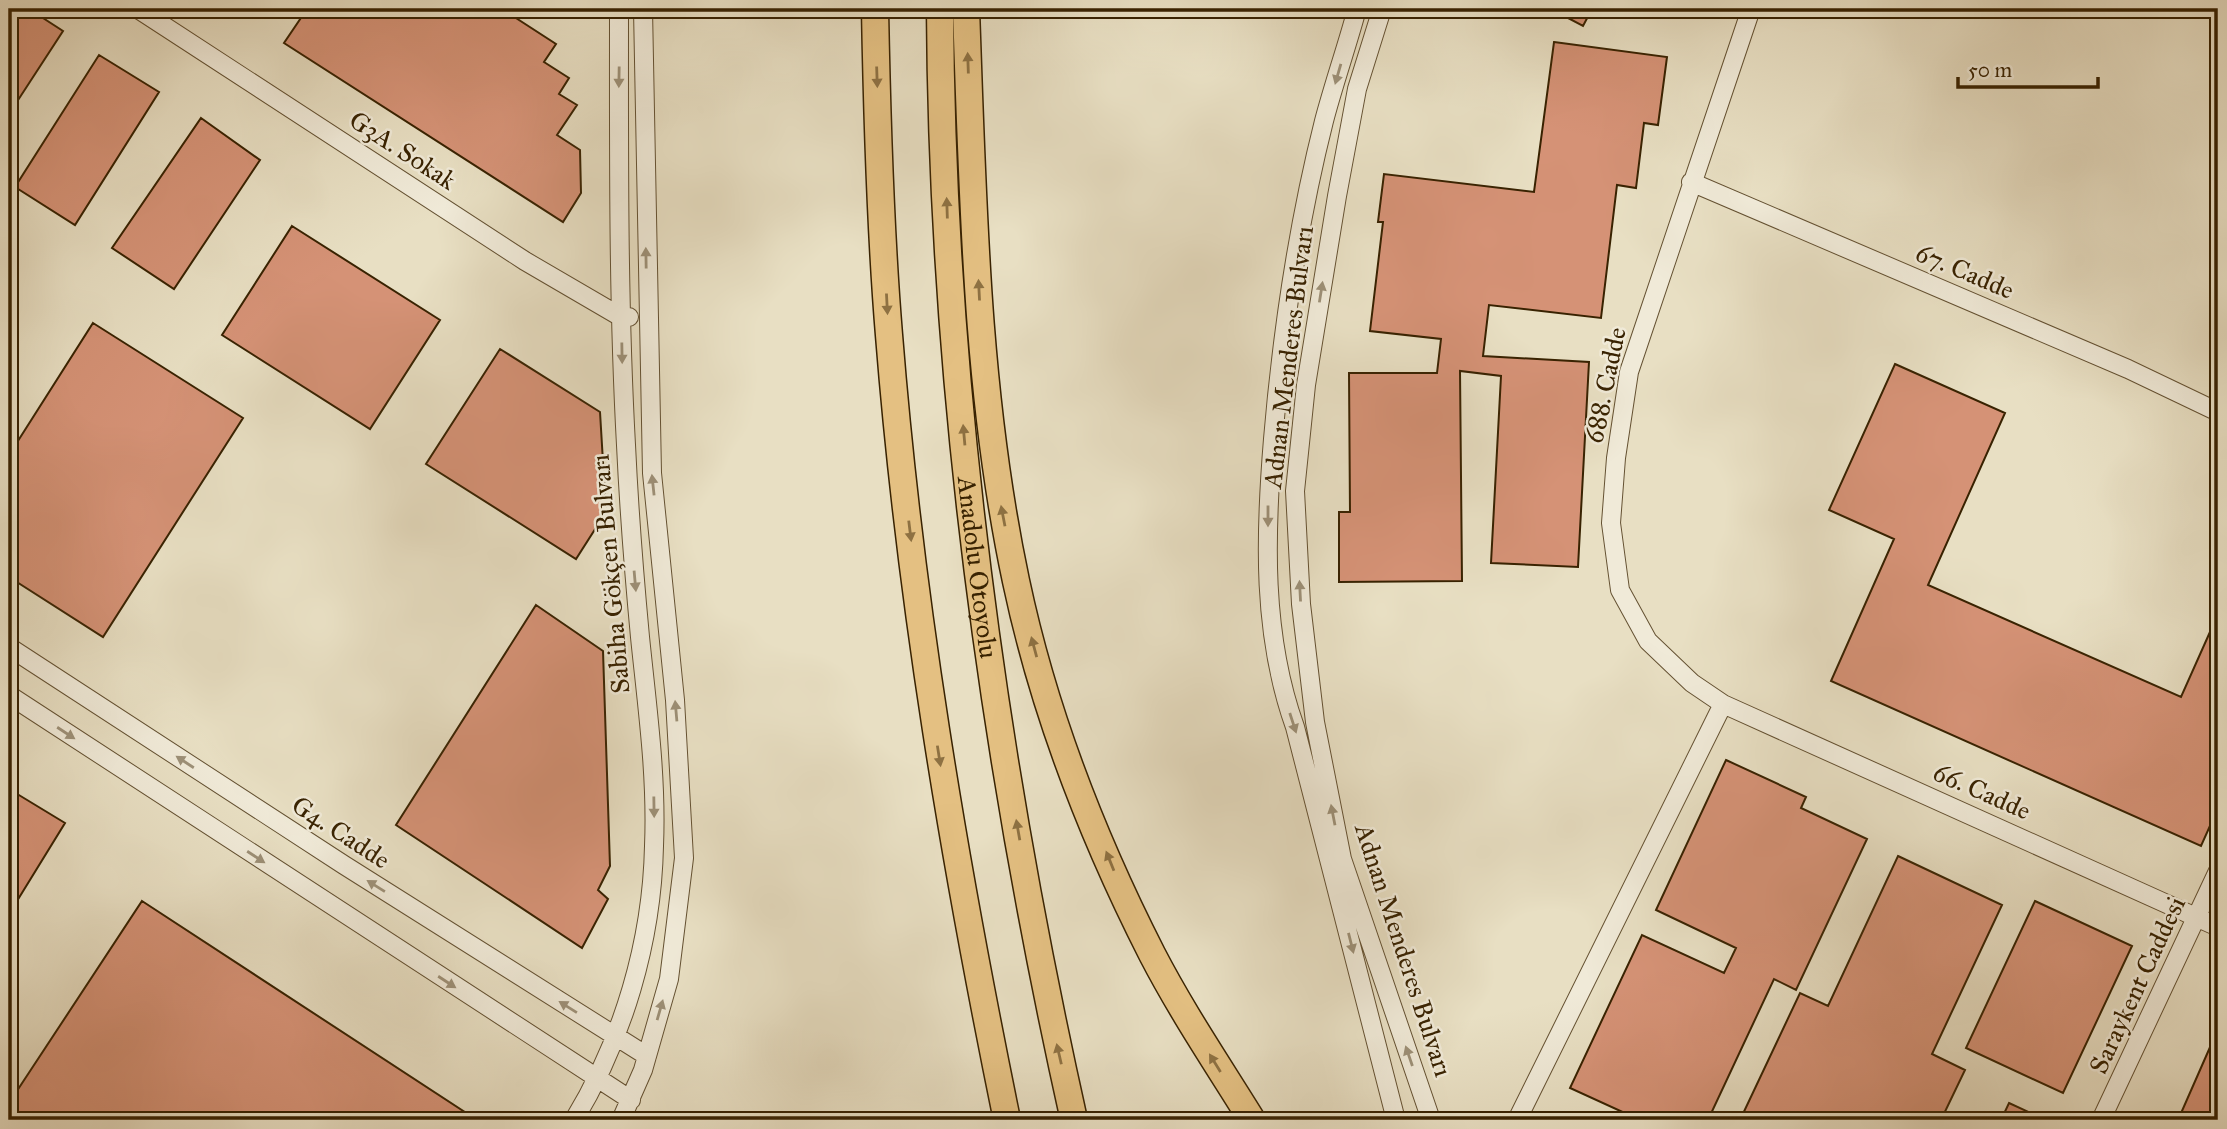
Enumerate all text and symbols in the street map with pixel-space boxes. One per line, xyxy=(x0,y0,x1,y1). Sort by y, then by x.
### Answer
scale bar xyxy=(1958,46,2098,90)
one-way arrow xyxy=(962,52,973,74)
text: 50 m xyxy=(1968,57,2013,83)
one-way arrow xyxy=(1333,64,1343,85)
one-way arrow xyxy=(613,66,624,88)
one-way arrow xyxy=(871,66,882,88)
street label: G3A. Sokak xyxy=(343,104,463,197)
one-way arrow xyxy=(942,197,953,219)
street label: Adnan Menderes Bulvarı xyxy=(1256,224,1320,491)
street label: 67. Cadde xyxy=(1911,236,2019,306)
one-way arrow xyxy=(640,246,652,268)
one-way arrow xyxy=(973,279,984,301)
one-way arrow xyxy=(1316,280,1327,302)
one-way arrow xyxy=(882,293,893,315)
street label: 688. Cadde xyxy=(1577,324,1633,446)
one-way arrow xyxy=(616,343,627,365)
one-way arrow xyxy=(958,424,969,446)
street label: Sabiha Gökçen Bulvarı xyxy=(584,453,636,695)
one-way arrow xyxy=(648,474,659,496)
street label: Anadolu Otoyolu xyxy=(951,474,1005,661)
one-way arrow xyxy=(998,505,1009,527)
one-way arrow xyxy=(1262,505,1274,527)
one-way arrow xyxy=(904,520,915,542)
one-way arrow xyxy=(630,570,641,592)
one-way arrow xyxy=(1294,579,1305,601)
one-way arrow xyxy=(1028,636,1038,657)
one-way arrow xyxy=(670,700,681,722)
one-way arrow xyxy=(1288,713,1299,734)
one-way arrow xyxy=(56,726,76,739)
one-way arrow xyxy=(934,745,945,767)
one-way arrow xyxy=(175,755,195,768)
street label: 66. Cadde xyxy=(1928,755,2036,827)
street label: G4. Cadde xyxy=(286,788,396,876)
one-way arrow xyxy=(648,796,659,818)
one-way arrow xyxy=(1328,804,1339,826)
one-way arrow xyxy=(1012,819,1023,841)
street label: Adnan Menderes Bulvarı xyxy=(1348,819,1460,1080)
one-way arrow xyxy=(247,850,265,864)
one-way arrow xyxy=(1104,851,1115,872)
one-way arrow xyxy=(366,879,385,892)
street label: Saraykent Caddesi xyxy=(2082,891,2192,1079)
one-way arrow xyxy=(1346,933,1356,954)
one-way arrow xyxy=(437,975,456,988)
one-way arrow xyxy=(655,999,666,1021)
one-way arrow xyxy=(558,1001,578,1014)
one-way arrow xyxy=(1053,1043,1064,1065)
one-way arrow xyxy=(1403,1045,1414,1066)
one-way arrow xyxy=(1209,1053,1222,1072)

